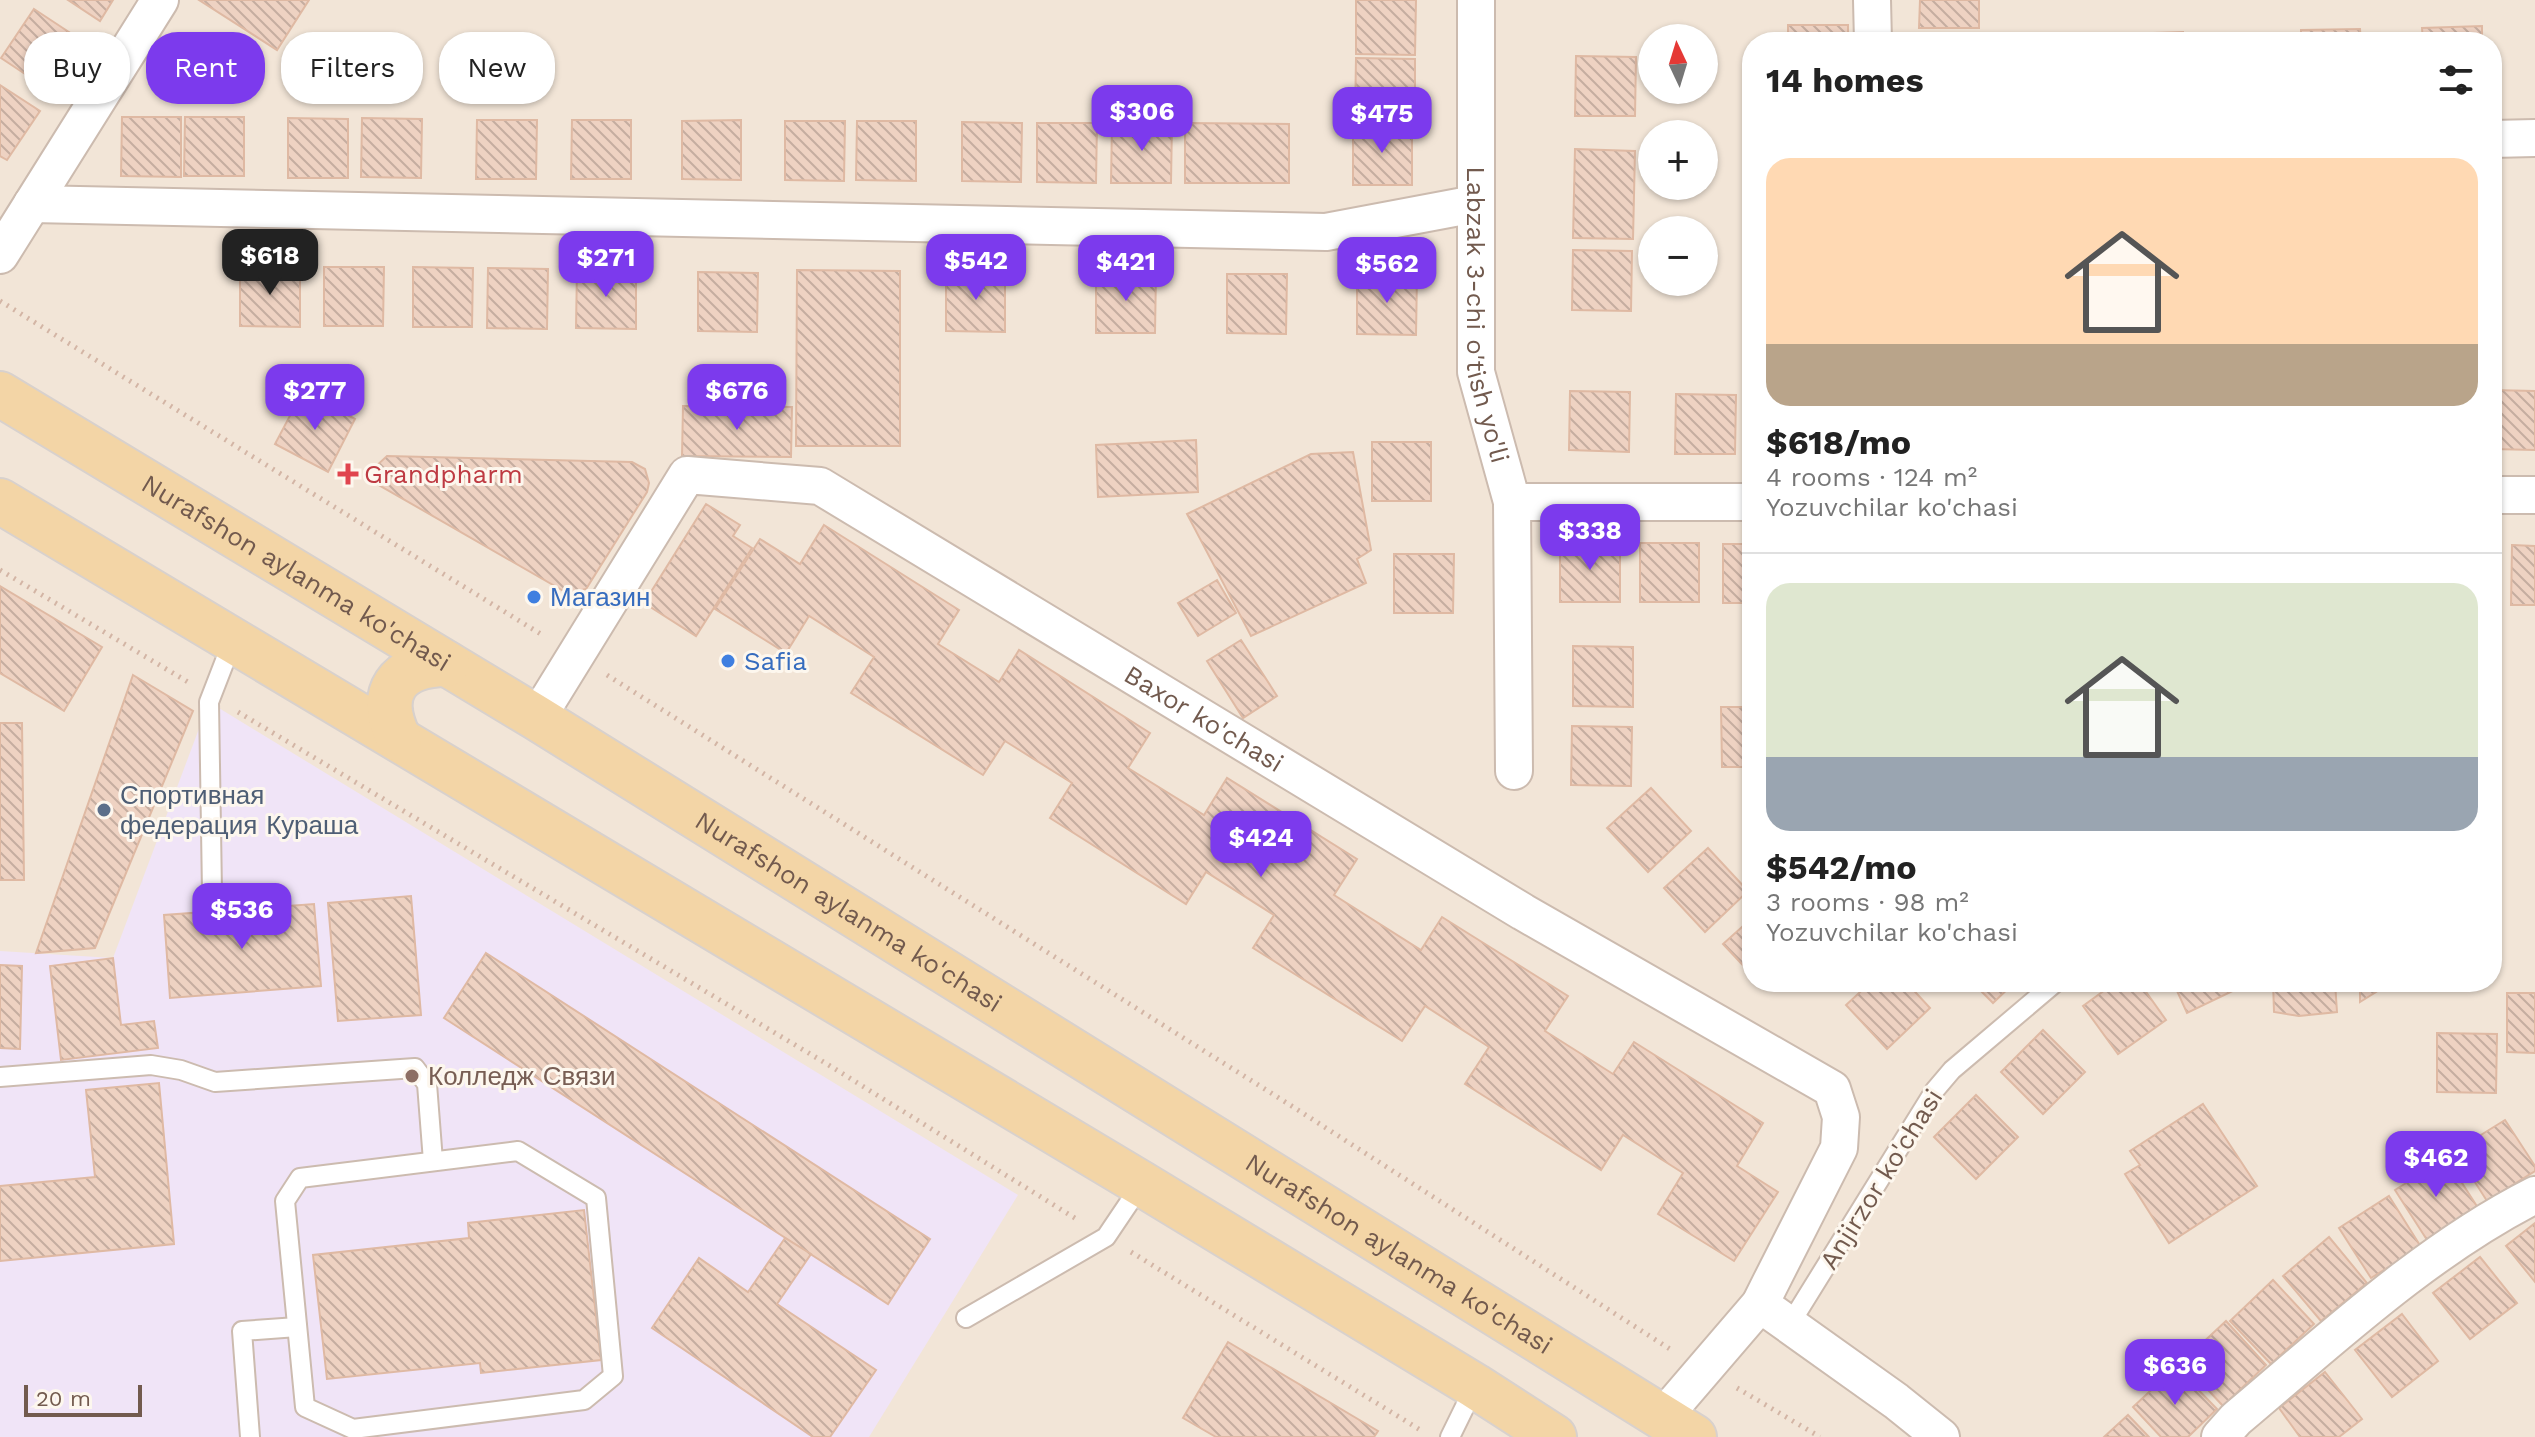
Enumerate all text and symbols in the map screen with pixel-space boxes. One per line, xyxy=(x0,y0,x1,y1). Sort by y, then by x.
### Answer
north arrow xyxy=(1638,24,1718,104)
map controls xyxy=(1638,24,1718,296)
chip: Buy xyxy=(24,32,130,104)
chip: Rent xyxy=(146,32,265,104)
chip: Filters xyxy=(281,32,423,104)
chip: New xyxy=(439,32,555,104)
icon: filters xyxy=(2434,58,2478,102)
text: 14 homes xyxy=(1766,60,1924,100)
pin: $306 xyxy=(1095,85,1189,153)
pin: $475 xyxy=(1335,87,1429,155)
text: $306 xyxy=(1110,96,1174,126)
text: $475 xyxy=(1351,98,1413,128)
button: + xyxy=(1638,120,1718,200)
street label: Labzak 3-chi o'tish yo'li xyxy=(1461,166,1515,466)
icon: home xyxy=(2050,210,2194,354)
button: − xyxy=(1638,216,1718,296)
pin: $618 xyxy=(223,229,317,297)
pin: $271 xyxy=(559,231,653,299)
pin: $542 xyxy=(929,234,1023,302)
pin: $421 xyxy=(1079,235,1173,303)
pin: $562 xyxy=(1340,237,1434,305)
text: $618 xyxy=(240,240,300,270)
text: $271 xyxy=(577,242,635,272)
text: $542 xyxy=(944,245,1008,275)
text: $421 xyxy=(1096,246,1156,276)
text: $562 xyxy=(1355,248,1419,278)
pin: $277 xyxy=(268,364,362,432)
pin: $676 xyxy=(690,364,784,432)
text: $277 xyxy=(283,375,347,405)
text: $676 xyxy=(705,375,769,405)
text: $618/mo xyxy=(1766,422,1911,462)
place label: Grandpharm xyxy=(364,459,523,489)
text: 4 rooms · 124 m² xyxy=(1766,462,1977,492)
marker: Grandpharm xyxy=(339,465,357,483)
street label: Nurafshon aylanma ko'chasi xyxy=(136,468,456,677)
text: Yozuvchilar ko'chasi xyxy=(1766,492,2018,522)
pin: $338 xyxy=(1543,504,1637,572)
text: $338 xyxy=(1558,515,1622,545)
place label: Магазин xyxy=(550,582,650,612)
marker: Магазин xyxy=(525,588,543,606)
icon: home xyxy=(2050,635,2194,779)
place label: Safia xyxy=(744,646,807,676)
marker: Safia xyxy=(719,652,737,670)
street label: Baxor ko'chasi xyxy=(1119,659,1289,778)
place label: Спортивная федерация Кураша xyxy=(120,780,359,840)
marker: Спортивная федерация Кураша xyxy=(95,801,113,819)
street label: Nurafshon aylanma ko'chasi xyxy=(690,805,1007,1018)
pin: $424 xyxy=(1214,811,1308,879)
text: $424 xyxy=(1228,822,1294,852)
text: $542/mo xyxy=(1766,847,1917,887)
pin: $536 xyxy=(195,883,289,951)
text: 3 rooms · 98 m² xyxy=(1766,887,1969,917)
text: $536 xyxy=(210,894,274,924)
text: Yozuvchilar ko'chasi xyxy=(1766,917,2018,947)
place label: Колледж Связи xyxy=(428,1061,616,1091)
marker: Колледж Связи xyxy=(403,1067,421,1085)
street label: Anjirzor ko'chasi xyxy=(1813,1083,1949,1275)
pin: $462 xyxy=(2389,1131,2483,1199)
text: $462 xyxy=(2404,1142,2468,1172)
street label: Nurafshon aylanma ko'chasi xyxy=(1240,1147,1558,1360)
pin: $636 xyxy=(2128,1339,2222,1407)
text: $636 xyxy=(2143,1350,2207,1380)
scale bar xyxy=(24,1381,142,1417)
text: 20 m xyxy=(36,1386,91,1411)

